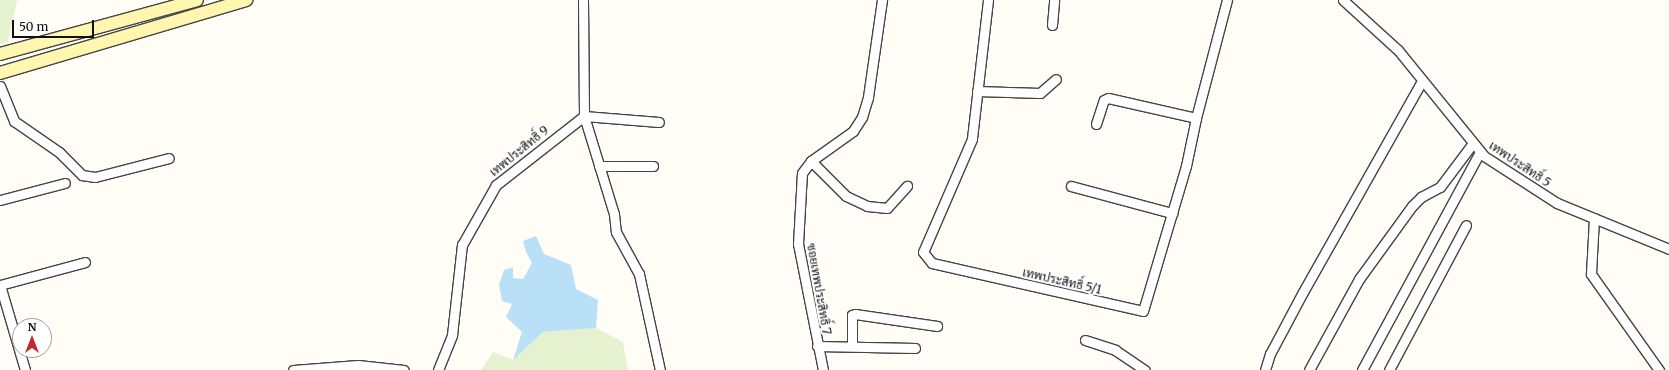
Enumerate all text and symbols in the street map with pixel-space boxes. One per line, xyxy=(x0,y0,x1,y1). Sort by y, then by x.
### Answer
scale bar xyxy=(14,12,96,38)
text: 50 m xyxy=(19,19,48,34)
street label: เทพประสิทธิ์ 9 xyxy=(487,123,551,179)
street label: เทพประสิทธิ์ 5 xyxy=(1486,138,1554,190)
street label: ซอยเทพประสิทธิ์ 7 xyxy=(804,242,834,336)
street label: เทพประสิทธิ์ 5/1 xyxy=(1021,265,1103,297)
north arrow xyxy=(12,318,52,358)
text: N xyxy=(28,320,36,334)

